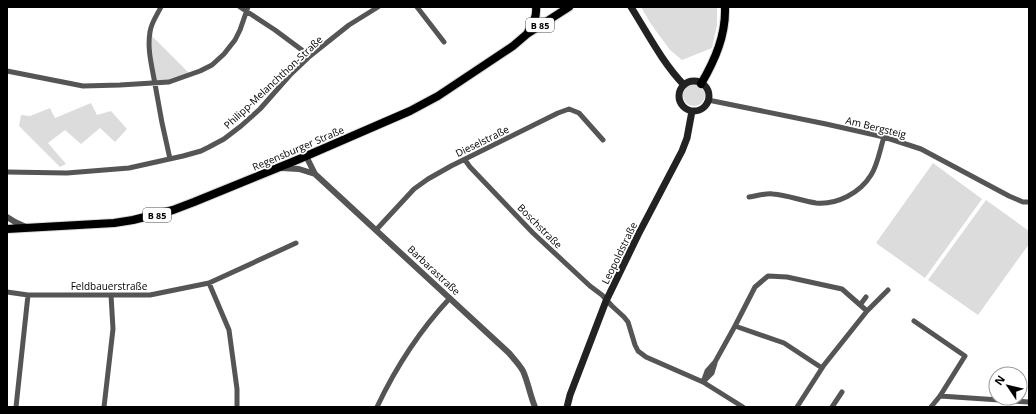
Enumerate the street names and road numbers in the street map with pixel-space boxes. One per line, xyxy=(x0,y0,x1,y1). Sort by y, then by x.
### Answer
road number: B 85 xyxy=(526,18,554,32)
street label: Philipp-Melanchthon-Straße xyxy=(220,32,326,132)
street label: Am Bergsteig xyxy=(844,113,908,141)
street label: Regensburger Straße xyxy=(250,122,346,174)
street label: Dieselstraße xyxy=(453,122,512,160)
street label: Boschstraße xyxy=(515,201,566,252)
road number: B 85 xyxy=(143,208,171,222)
street label: Leopoldstraße xyxy=(598,219,640,286)
street label: Barbarastraße xyxy=(405,242,464,298)
street label: Feldbauerstraße xyxy=(71,279,148,293)

